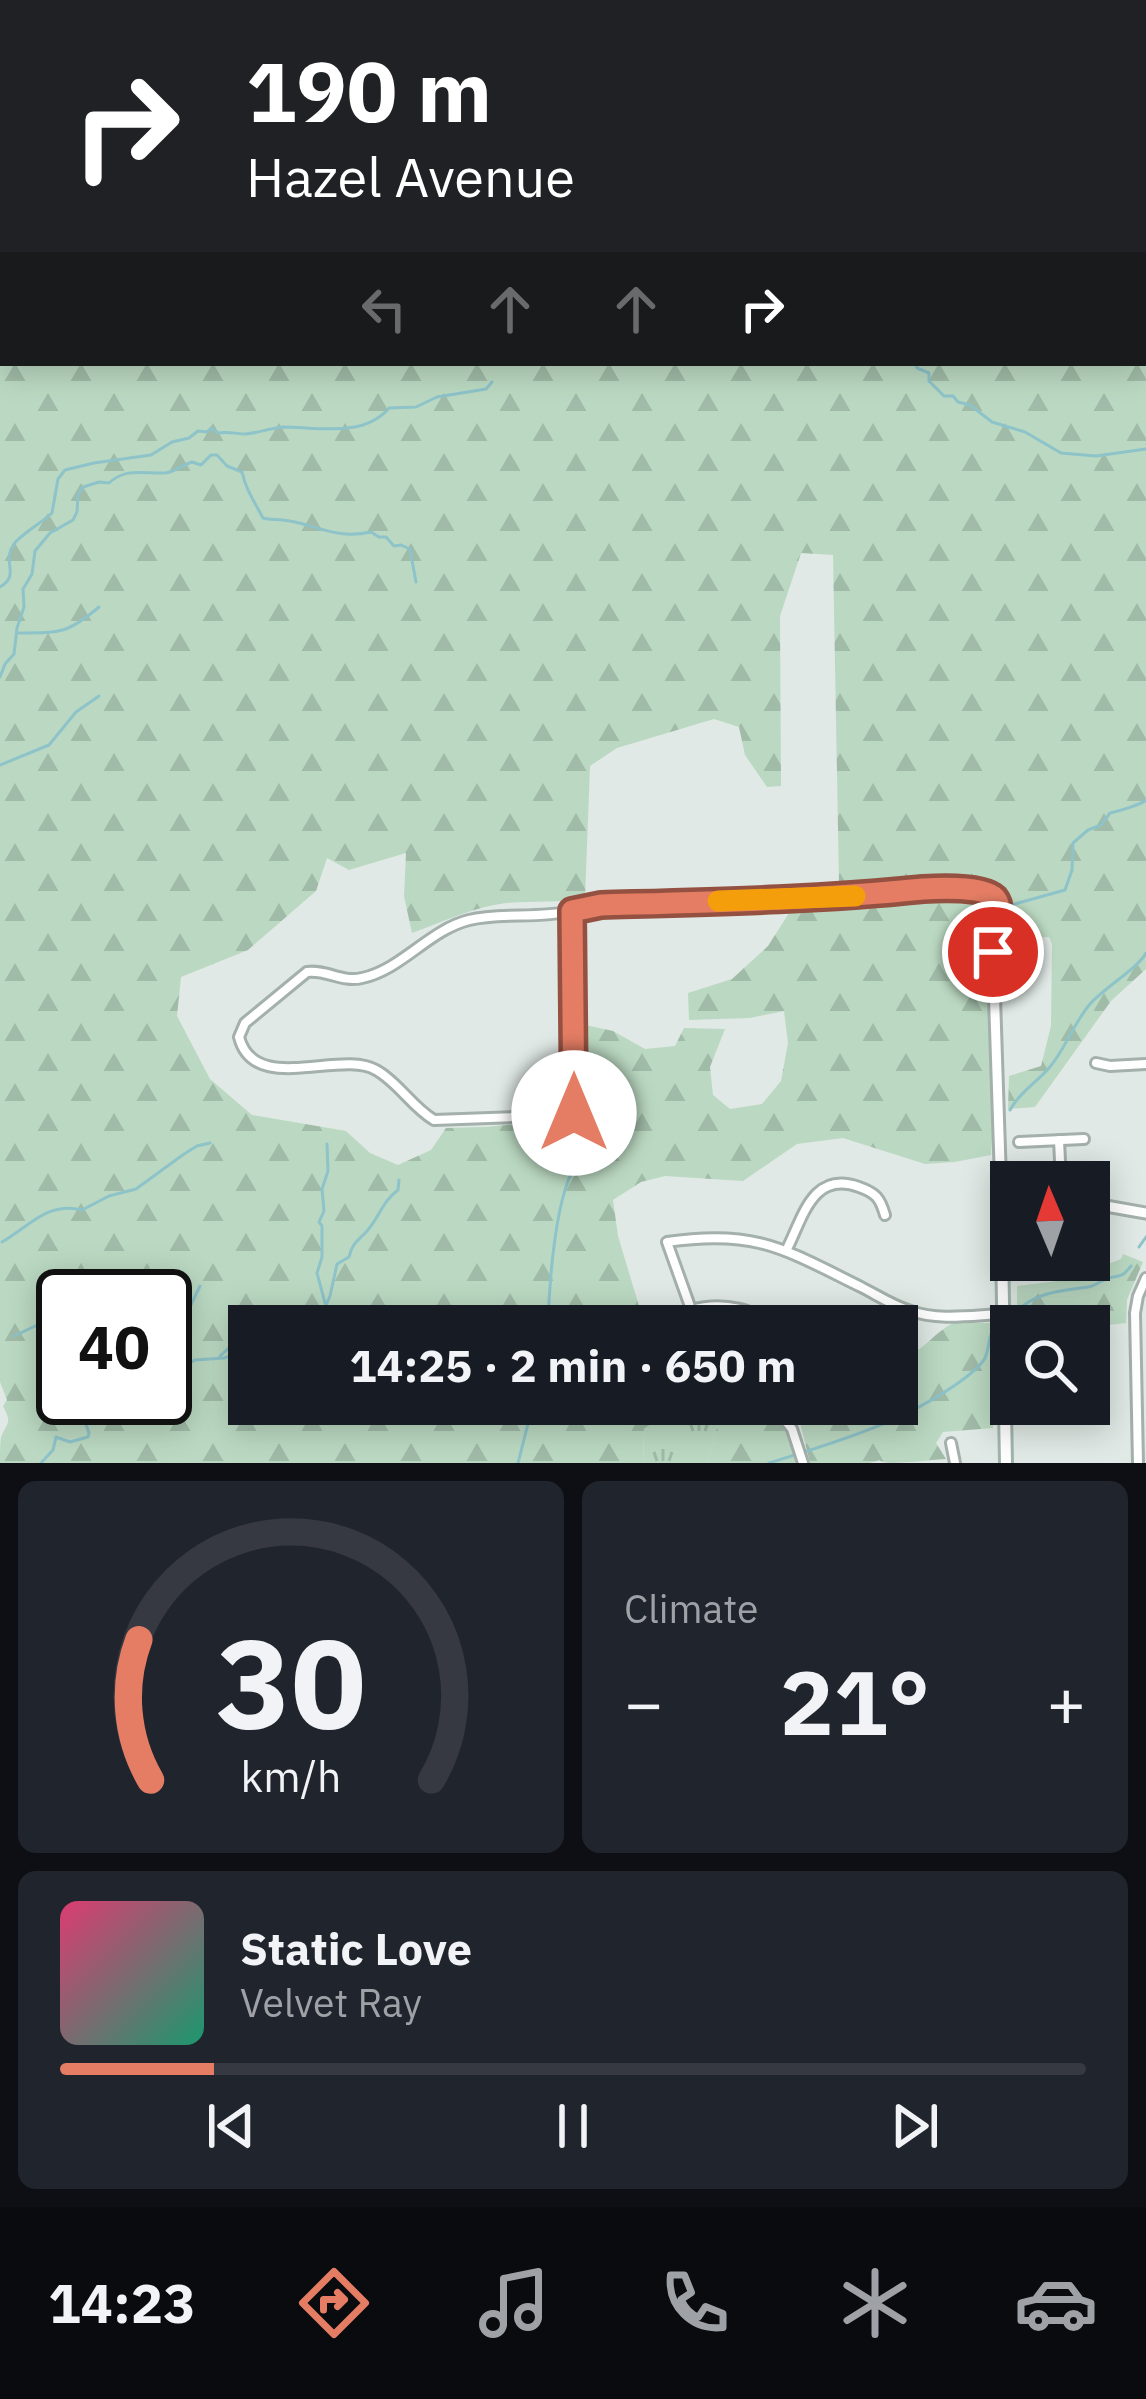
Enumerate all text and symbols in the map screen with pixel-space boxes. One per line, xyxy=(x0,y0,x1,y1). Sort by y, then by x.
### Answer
text: 190 m xyxy=(246,36,492,145)
icon: right xyxy=(48,48,204,204)
text: Hazel Avenue xyxy=(246,142,575,212)
icon: left xyxy=(351,276,417,342)
icon: ahead xyxy=(477,276,543,342)
icon: ahead xyxy=(603,276,669,342)
icon: right xyxy=(729,276,795,342)
pin xyxy=(942,901,1044,1003)
icon: arrive xyxy=(960,919,1026,985)
position arrow xyxy=(511,1050,637,1176)
north arrow xyxy=(990,1161,1110,1281)
map controls xyxy=(990,1161,1110,1425)
speed limit sign: 40 xyxy=(36,1269,192,1425)
button: search xyxy=(990,1305,1110,1425)
text: 14:25 · 2 min · 650 m xyxy=(350,1336,796,1394)
text: Climate xyxy=(624,1583,758,1634)
text: 30 xyxy=(216,1601,366,1763)
text: 21° xyxy=(780,1643,930,1760)
text: − xyxy=(624,1659,664,1745)
text: + xyxy=(1046,1659,1086,1745)
text: km/h xyxy=(241,1748,341,1804)
text: Static Love xyxy=(240,1919,472,1977)
text: Velvet Ray xyxy=(240,1977,422,2028)
icon: previous xyxy=(198,2093,264,2159)
icon: pause xyxy=(540,2093,606,2159)
icon: next xyxy=(882,2093,948,2159)
icon: directions xyxy=(292,2261,376,2345)
icon: music xyxy=(472,2261,556,2345)
icon: phone xyxy=(653,2261,737,2345)
icon: climate xyxy=(833,2261,917,2345)
icon: car xyxy=(1014,2261,1098,2345)
text: 14:23 xyxy=(48,2268,196,2338)

